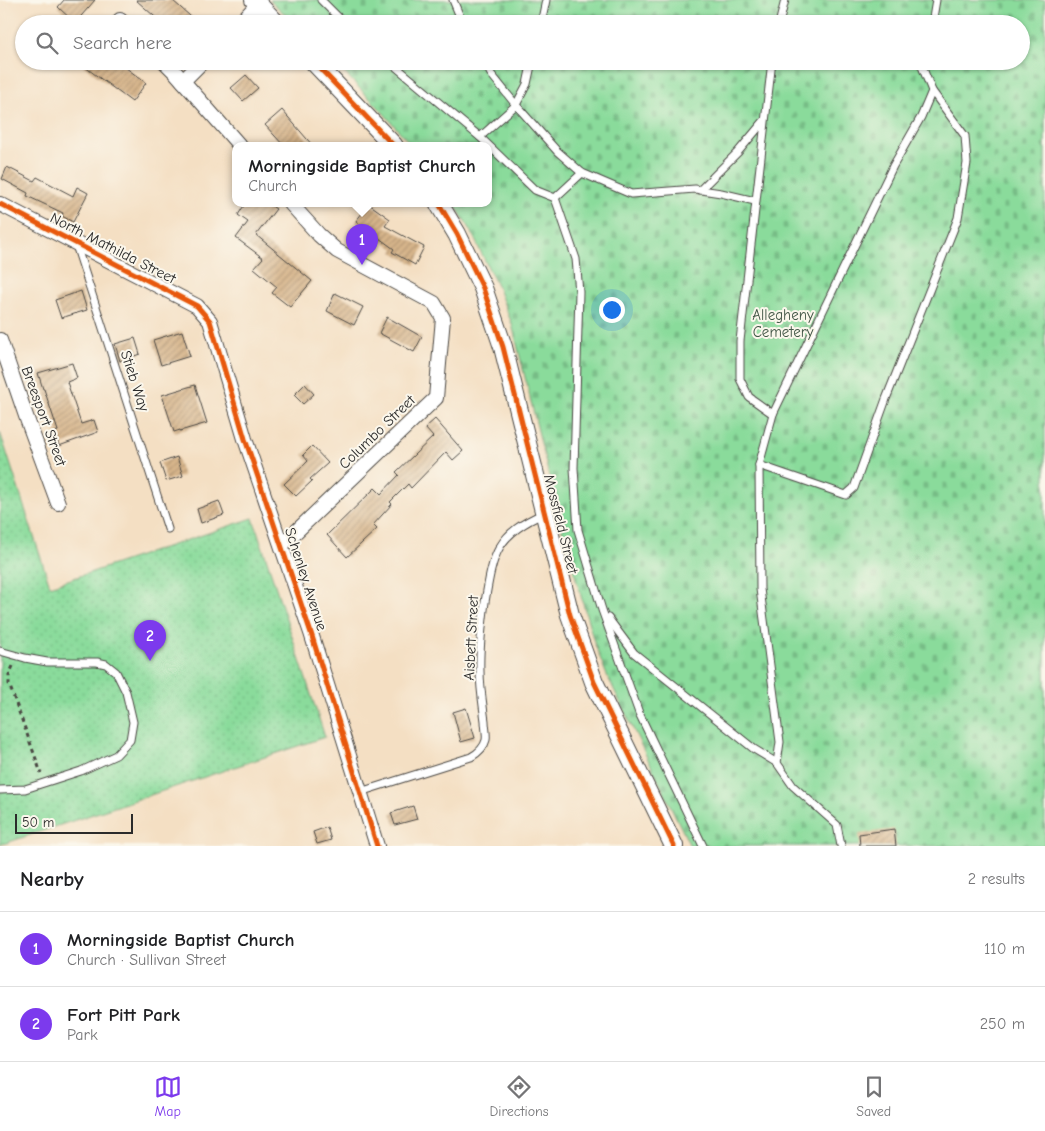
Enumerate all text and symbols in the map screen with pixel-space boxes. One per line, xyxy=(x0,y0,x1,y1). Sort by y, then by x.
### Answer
search box xyxy=(15,15,1030,70)
icon: search xyxy=(33,29,61,57)
text: Search here xyxy=(73,32,172,54)
popup xyxy=(232,142,492,207)
text: Morningside Baptist Church xyxy=(248,155,476,177)
text: Church xyxy=(248,177,297,195)
street label: North Mathilda Street xyxy=(47,208,180,288)
pin: 1 xyxy=(346,224,378,265)
your location xyxy=(599,297,625,323)
park label: Allegheny Cemetery xyxy=(752,306,814,341)
street label: Stieb Way xyxy=(117,348,153,414)
street label: Breesport Street xyxy=(18,364,71,469)
street label: Columbo Street xyxy=(335,391,419,473)
street label: Mossfield Street xyxy=(540,472,582,576)
street label: Schenley Avenue xyxy=(281,525,331,633)
street label: Aisbett Street xyxy=(460,594,482,681)
pin: 2 xyxy=(134,620,166,661)
scale bar xyxy=(15,811,132,834)
text: 50 m xyxy=(22,814,54,831)
text: Nearby xyxy=(20,867,84,891)
text: 2 results xyxy=(968,870,1025,888)
text: Morningside Baptist Church xyxy=(67,929,295,951)
text: 1 xyxy=(33,940,39,958)
text: 110 m xyxy=(984,940,1025,958)
text: Church · Sullivan Street xyxy=(67,951,226,969)
text: Fort Pitt Park xyxy=(67,1004,180,1026)
text: 2 xyxy=(32,1015,40,1033)
text: 250 m xyxy=(980,1015,1025,1033)
text: Park xyxy=(67,1026,98,1044)
tab: Map xyxy=(154,1073,182,1120)
tab: Directions xyxy=(489,1073,549,1120)
tab: Saved xyxy=(856,1073,891,1120)

